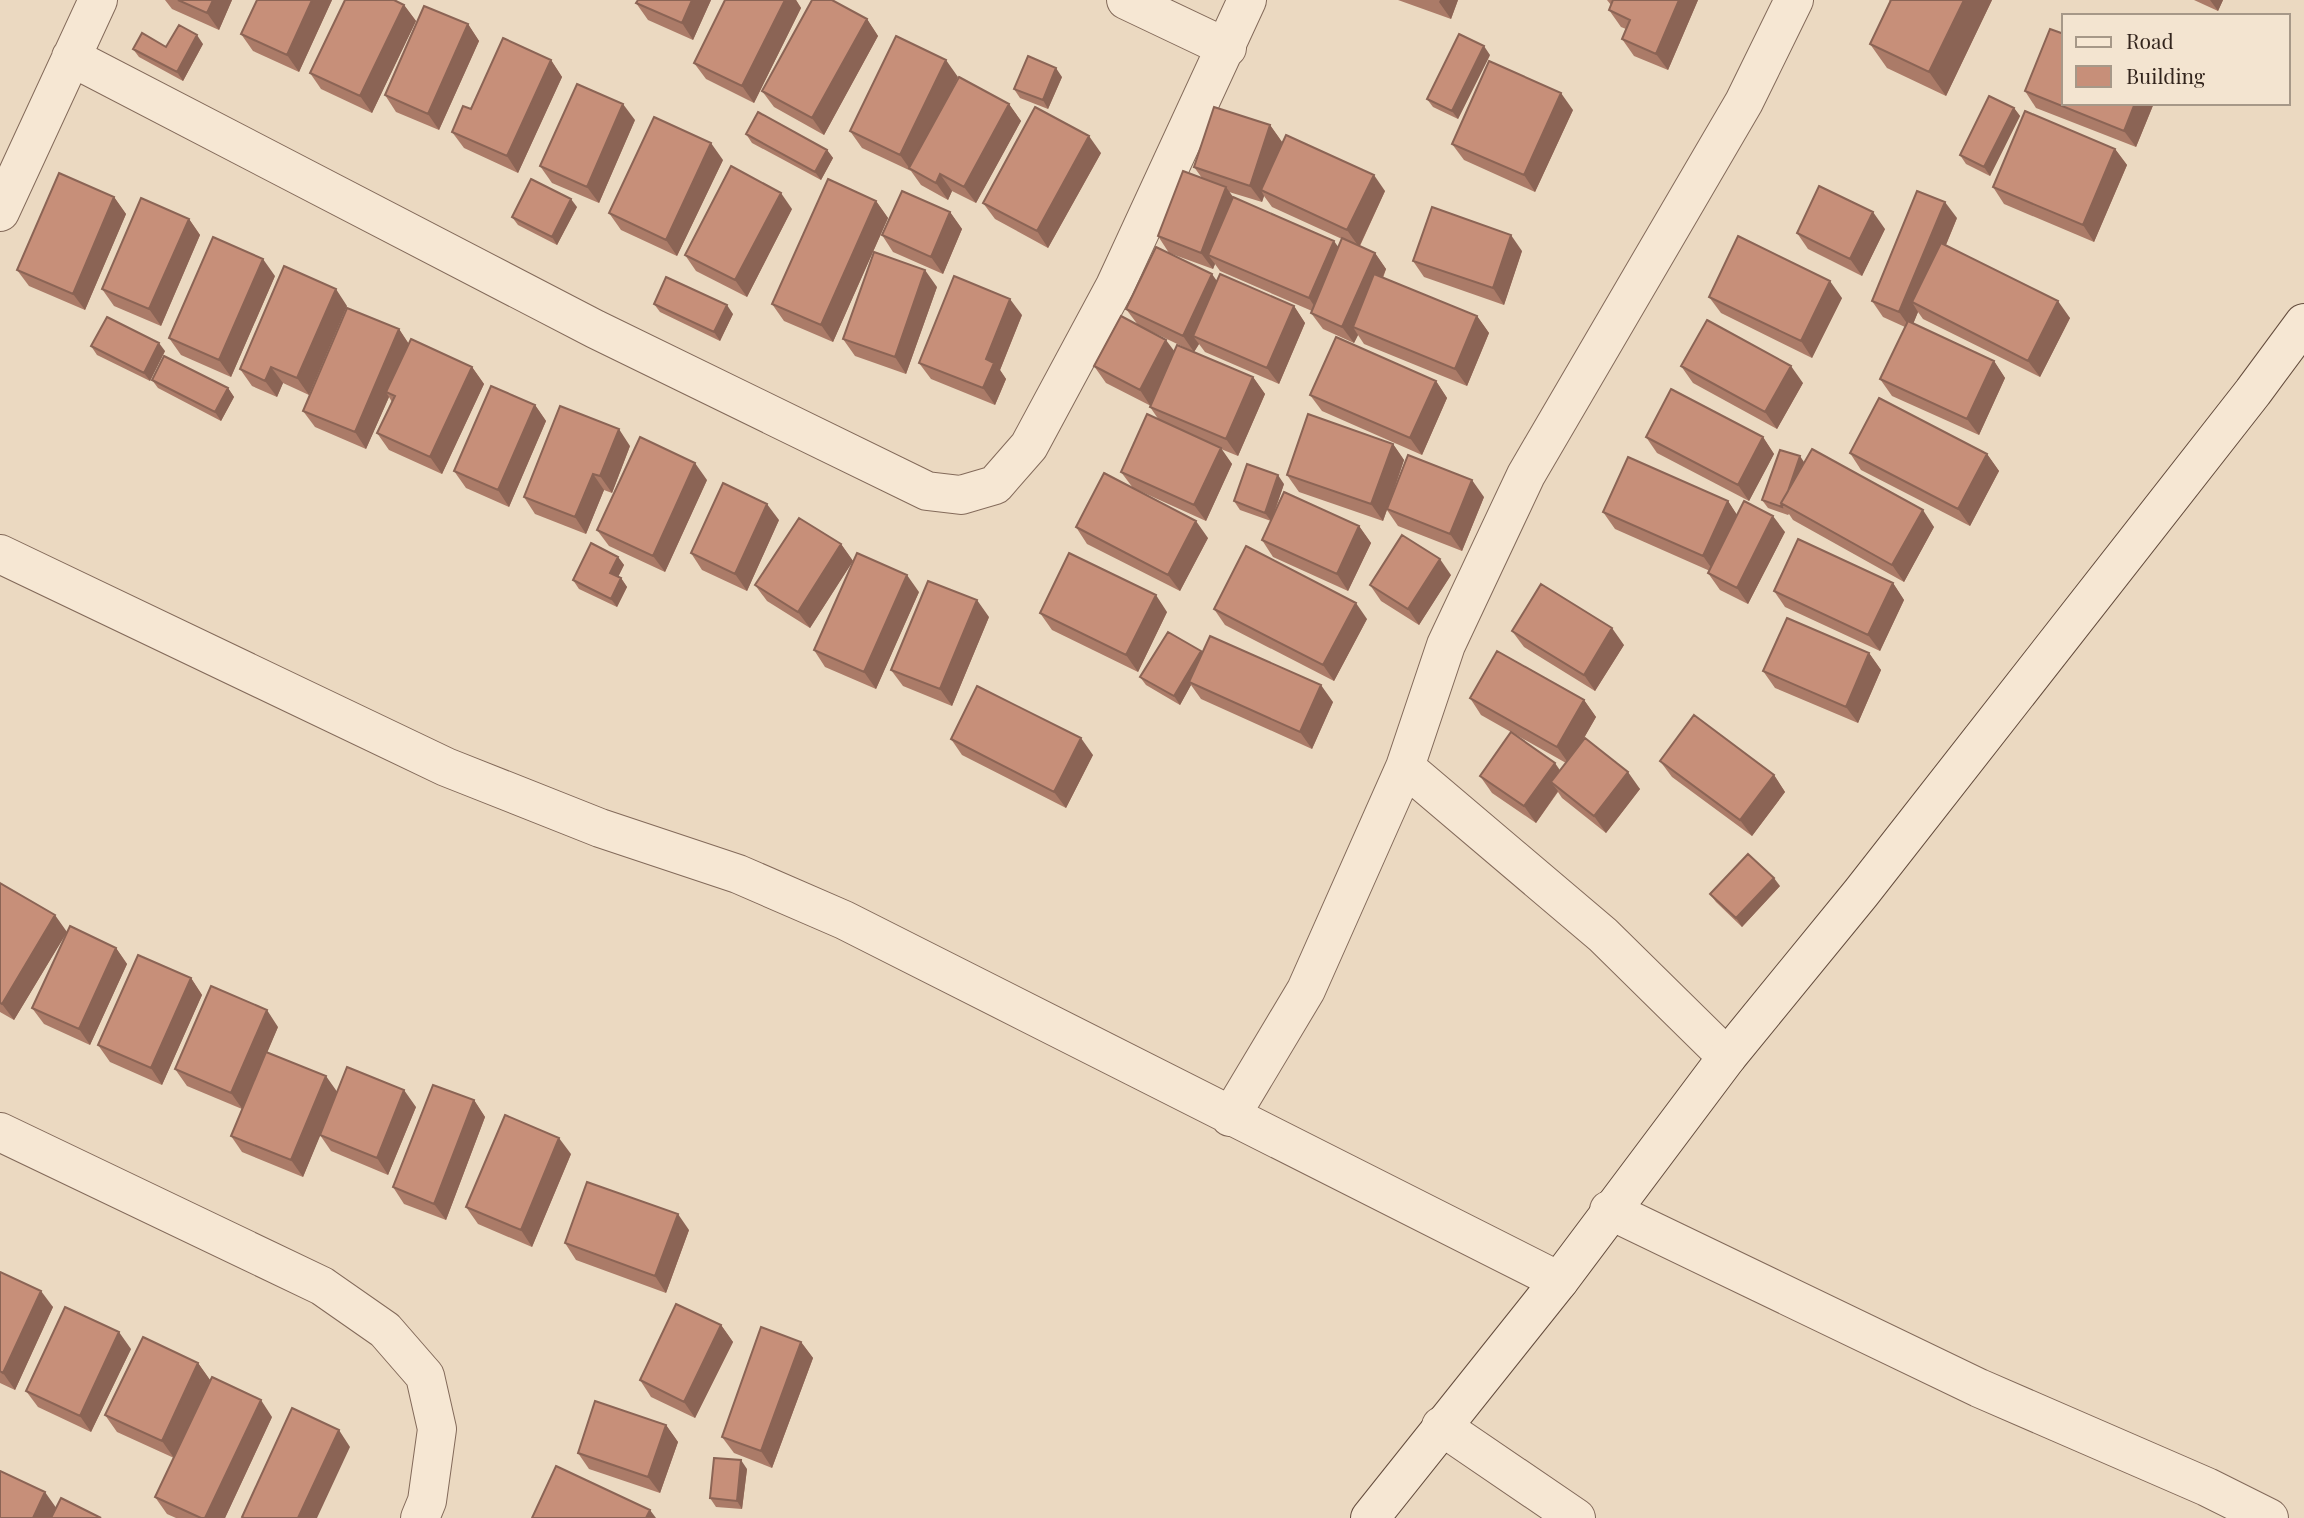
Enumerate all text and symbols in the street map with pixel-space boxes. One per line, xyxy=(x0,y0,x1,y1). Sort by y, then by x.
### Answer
legend xyxy=(2062,14,2290,105)
text: Road xyxy=(2126,26,2174,54)
text: Building xyxy=(2126,61,2205,89)

